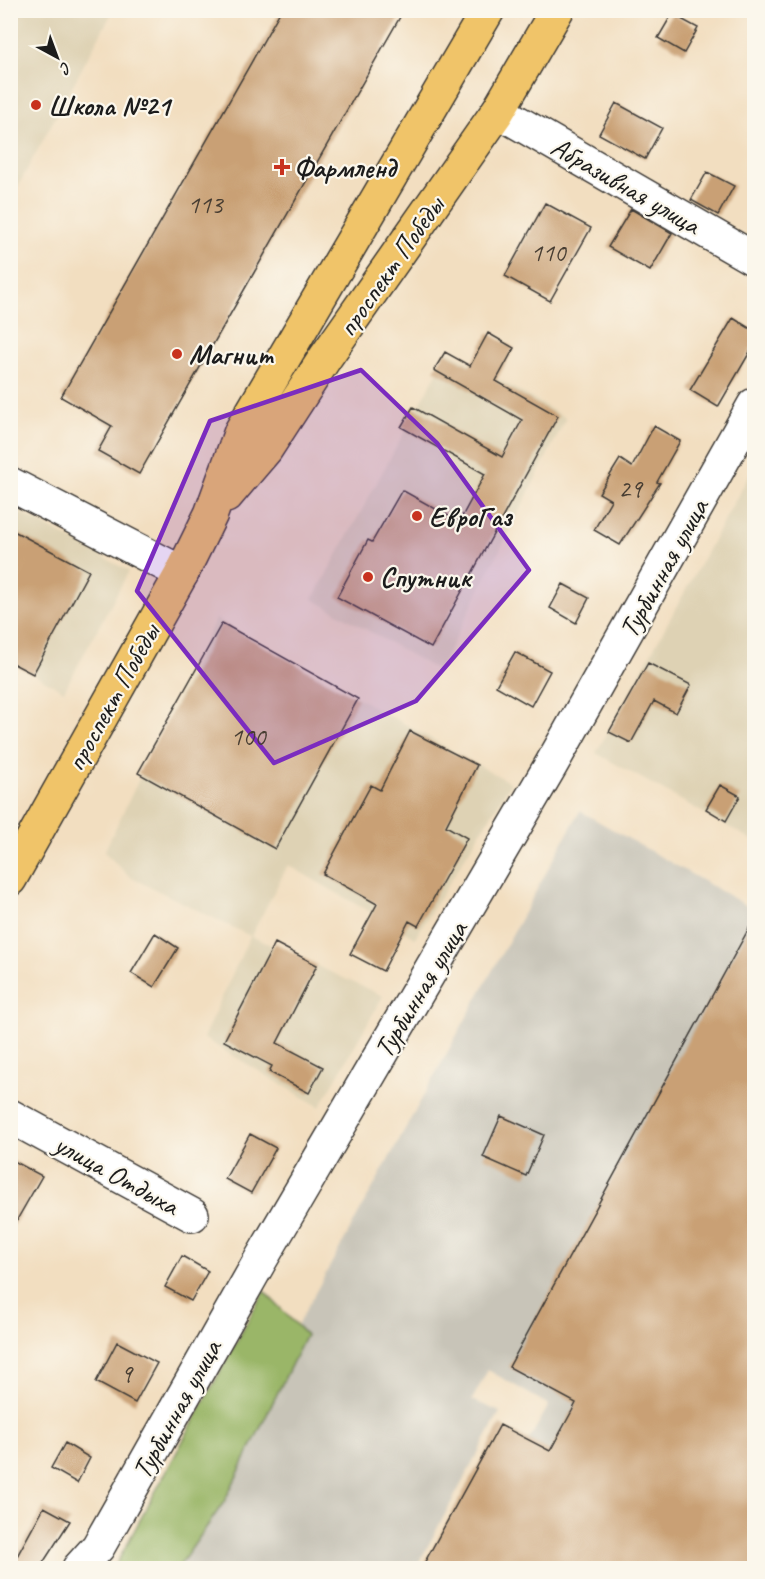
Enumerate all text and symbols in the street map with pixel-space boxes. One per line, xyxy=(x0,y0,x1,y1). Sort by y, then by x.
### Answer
north arrow xyxy=(27,27,87,87)
text: С xyxy=(55,57,76,79)
place label: Школа №21 xyxy=(48,88,173,123)
marker: Школа №21 xyxy=(29,98,43,112)
street label: Абразивная улица xyxy=(545,129,708,243)
place label: Фармленд xyxy=(294,150,399,185)
marker: Фармленд xyxy=(275,160,289,174)
house number: 113 xyxy=(187,188,225,221)
street label: проспект Победы xyxy=(329,188,453,343)
house number: 110 xyxy=(530,236,568,269)
place label: Магнит xyxy=(189,337,275,372)
marker: Магнит xyxy=(170,347,184,361)
house number: 29 xyxy=(618,472,644,505)
street label: Турбинная улица xyxy=(611,491,717,644)
place label: ЕвроГаз xyxy=(429,499,514,534)
marker: ЕвроГаз xyxy=(410,509,424,523)
place label: Спутник xyxy=(380,560,473,595)
marker: Спутник xyxy=(361,570,375,584)
street label: проспект Победы xyxy=(58,616,168,777)
house number: 100 xyxy=(230,720,268,753)
street label: Турбинная улица xyxy=(366,913,476,1064)
street label: улица Отдыха xyxy=(47,1125,187,1224)
street label: Турбинная улица xyxy=(124,1332,230,1485)
house number: 9 xyxy=(120,1357,134,1390)

